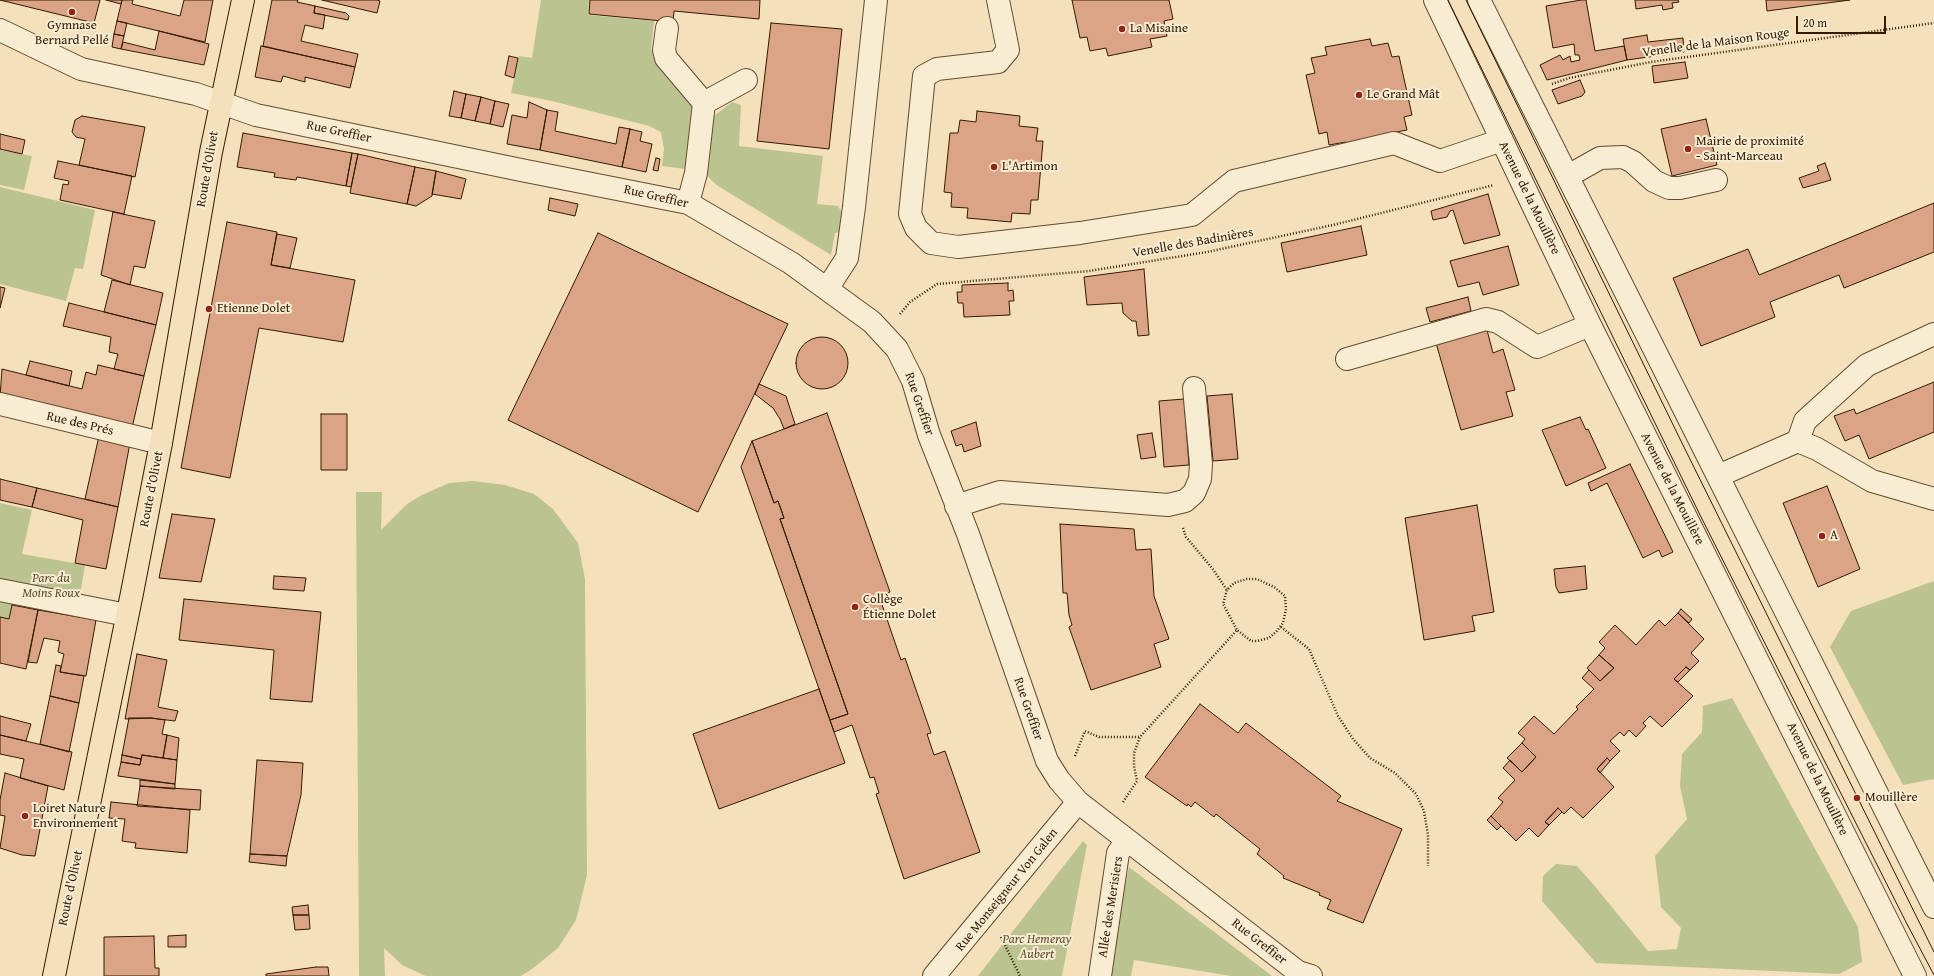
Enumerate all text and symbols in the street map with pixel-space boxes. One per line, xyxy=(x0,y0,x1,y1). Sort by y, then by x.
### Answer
marker: Gymnase Bernard Pellé xyxy=(67,7,77,17)
scale bar xyxy=(1798,8,1888,34)
text: 20 m xyxy=(1803,14,1827,31)
place label: Gymnase Bernard Pellé xyxy=(35,18,109,49)
place label: La Misaine xyxy=(1130,21,1188,37)
marker: La Misaine xyxy=(1117,24,1127,34)
street label: Venelle de la Maison Rouge xyxy=(1642,25,1790,61)
place label: Le Grand Mât xyxy=(1367,87,1440,103)
marker: Le Grand Mât xyxy=(1354,90,1364,100)
street label: Rue Greffier xyxy=(305,118,373,146)
street label: Route d'Olivet xyxy=(194,130,222,208)
place label: Mairie de proximité - Saint-Marceau xyxy=(1696,134,1804,165)
street label: Avenue de la Mouillère xyxy=(1495,139,1563,257)
marker: Mairie de proximité - Saint-Marceau xyxy=(1683,144,1693,154)
place label: L'Artimon xyxy=(1002,159,1058,175)
marker: L'Artimon xyxy=(989,162,999,172)
street label: Rue Greffier xyxy=(622,182,690,212)
street label: Venelle des Badinières xyxy=(1132,225,1254,261)
place label: Etienne Dolet xyxy=(217,301,290,317)
marker: Etienne Dolet xyxy=(204,304,214,314)
street label: Rue Greffier xyxy=(901,370,937,438)
street label: Rue des Prés xyxy=(45,409,115,439)
street label: Avenue de la Mouillère xyxy=(1637,430,1707,548)
street label: Route d'Olivet xyxy=(137,450,167,528)
place label: A xyxy=(1830,528,1838,544)
marker: A xyxy=(1817,531,1827,541)
park label: Parc du Moins Roux xyxy=(22,571,80,602)
place label: Collège Étienne Dolet xyxy=(863,592,936,623)
marker: Collège Étienne Dolet xyxy=(850,602,860,612)
street label: Rue Greffier xyxy=(1010,675,1046,743)
street label: Avenue de la Mouillère xyxy=(1783,720,1851,838)
place label: Mouillère xyxy=(1865,790,1918,806)
marker: Mouillère xyxy=(1852,793,1862,803)
place label: Loiret Nature Environnement xyxy=(33,801,118,832)
marker: Loiret Nature Environnement xyxy=(20,811,30,821)
street label: Rue Monseigneur Von Galen xyxy=(953,825,1061,955)
street label: Route d'Olivet xyxy=(55,849,87,927)
street label: Allée des Merisiers xyxy=(1095,855,1127,959)
street label: Rue Greffier xyxy=(1228,916,1290,968)
park label: Parc Hemeray Aubert xyxy=(1002,932,1072,963)

